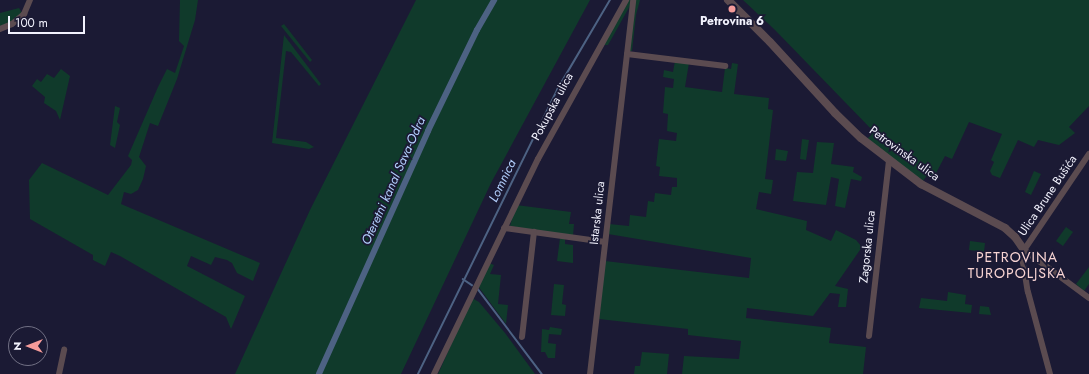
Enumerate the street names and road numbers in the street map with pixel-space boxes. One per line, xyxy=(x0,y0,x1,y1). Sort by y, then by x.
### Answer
street label: Pokupska ulica xyxy=(529,71,577,143)
street label: Petrovinska ulica xyxy=(866,124,942,184)
street label: Ulica Brune Bušića xyxy=(1016,153,1080,239)
street label: Istarska ulica xyxy=(588,181,608,245)
street label: Zagorska ulica xyxy=(857,210,879,284)

